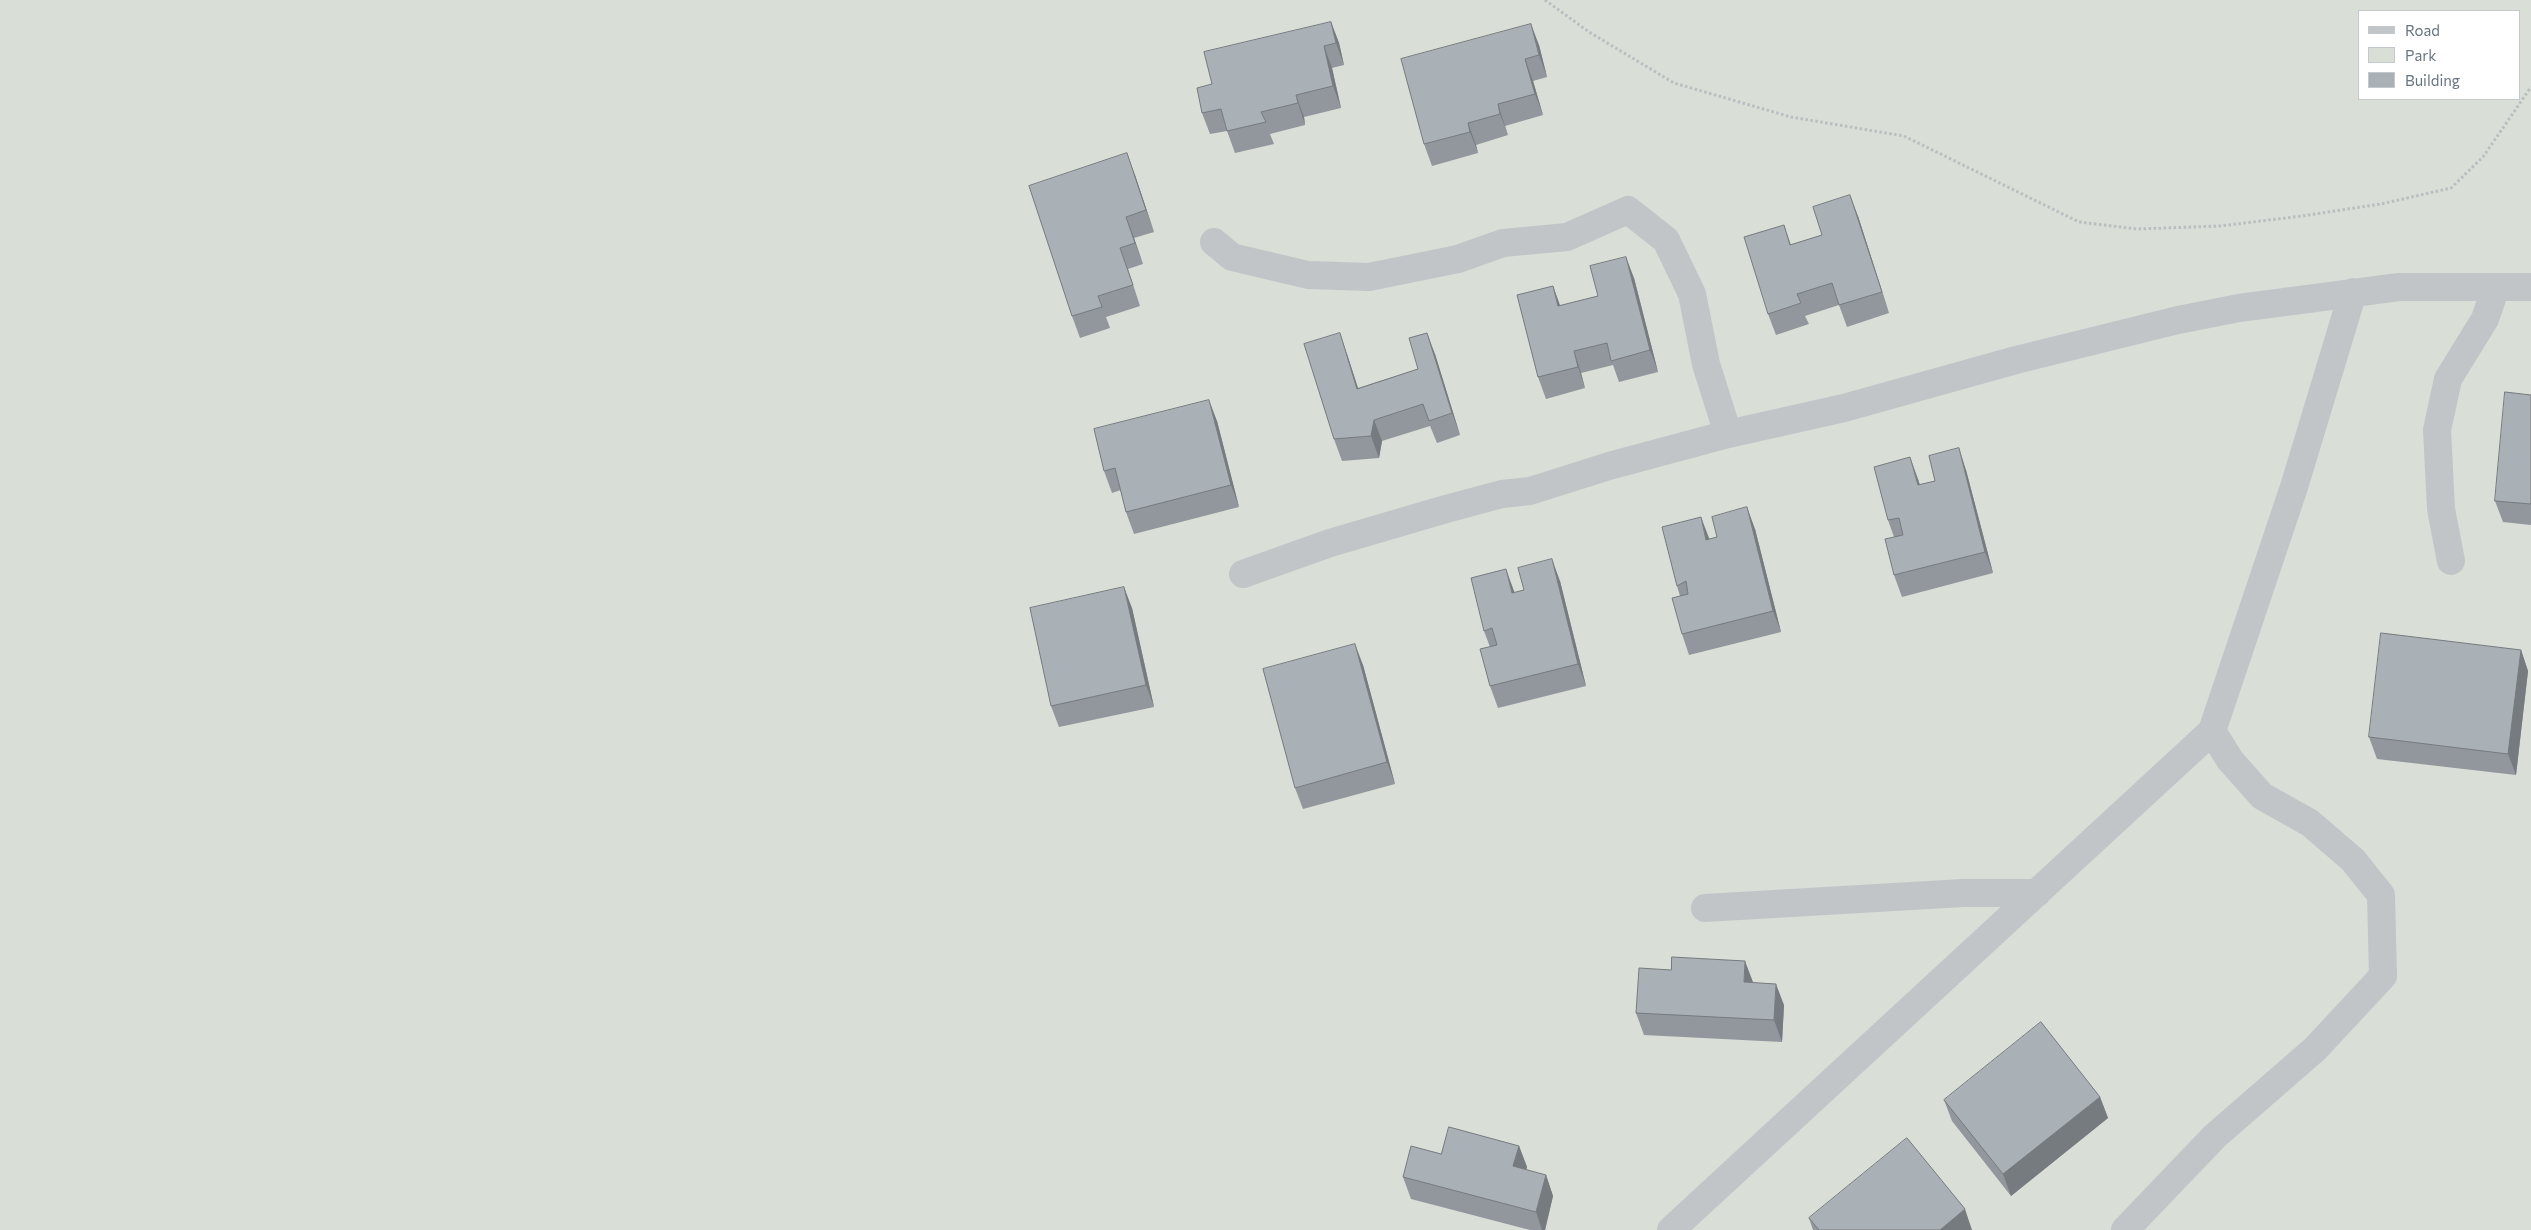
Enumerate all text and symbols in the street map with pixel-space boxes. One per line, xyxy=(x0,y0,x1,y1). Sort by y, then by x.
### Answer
legend xyxy=(2358,10,2521,100)
text: Road xyxy=(2405,21,2440,39)
text: Park xyxy=(2405,46,2436,64)
text: Building xyxy=(2405,71,2460,89)

